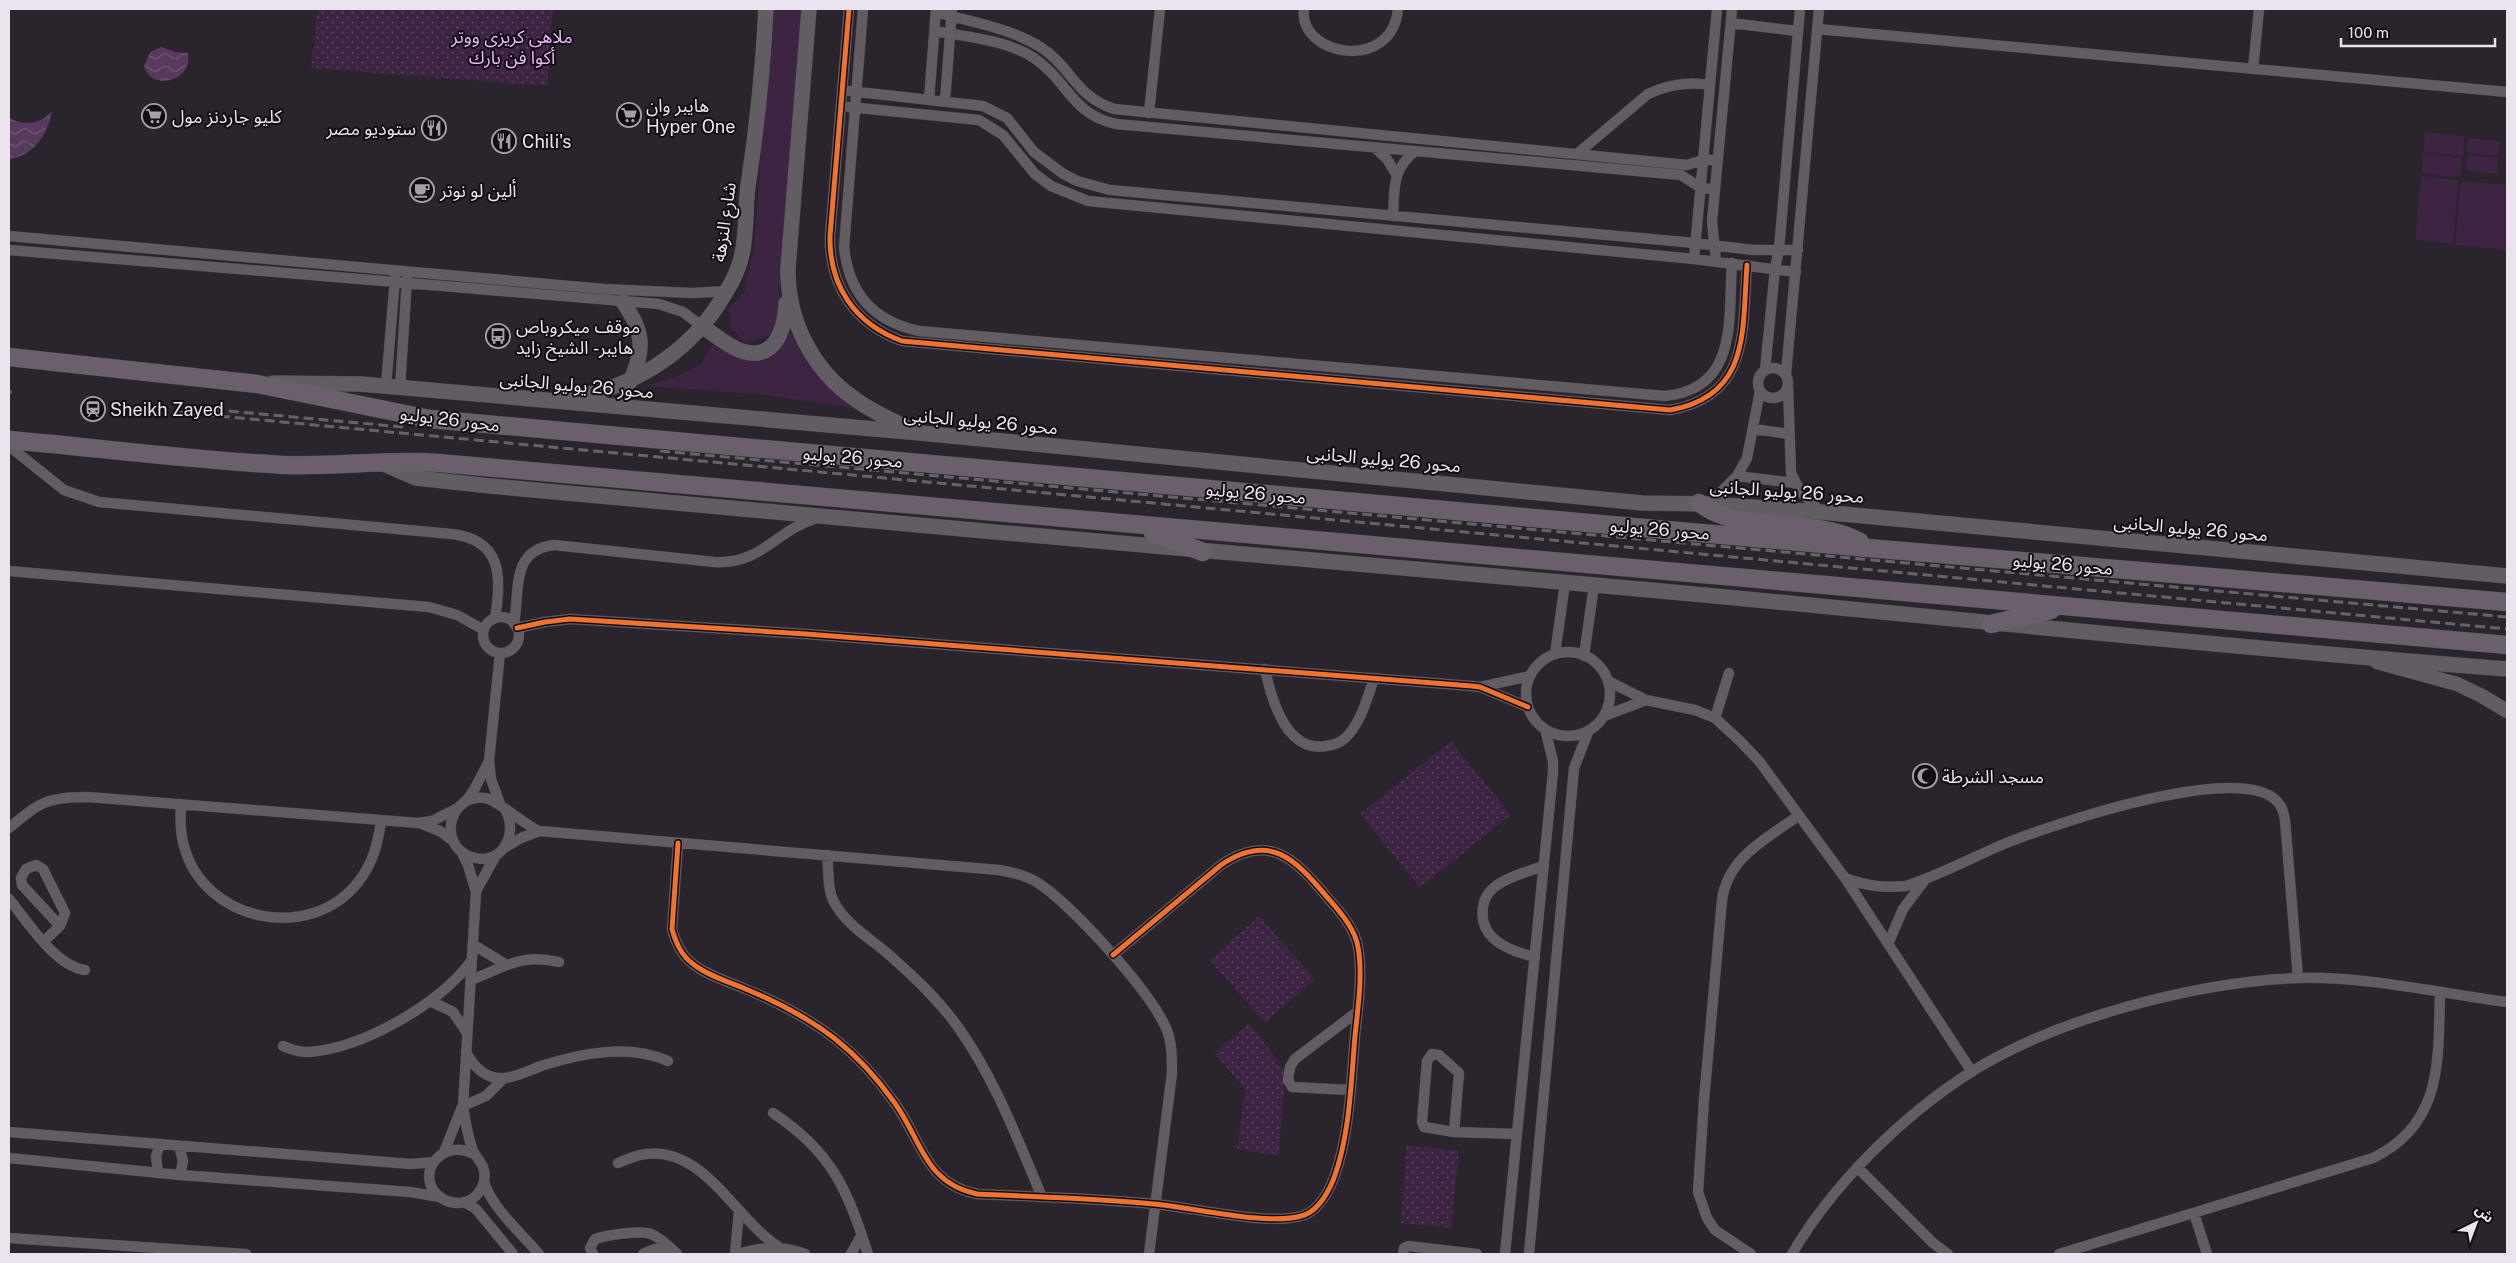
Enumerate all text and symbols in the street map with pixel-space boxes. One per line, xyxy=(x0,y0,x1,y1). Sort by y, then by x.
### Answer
scale bar xyxy=(2341,15,2495,47)
text: 100 m xyxy=(2348,24,2389,41)
park label: ملاهى كريزى ووتر أكوا فن بارك xyxy=(450,26,573,69)
place label: هايبر وان Hyper One xyxy=(646,95,735,137)
supermarket icon: هايبر وان Hyper One xyxy=(616,102,642,128)
supermarket icon: كليو جاردنز مول xyxy=(141,103,167,129)
place label: كليو جاردنز مول xyxy=(172,106,282,128)
restaurant icon: ستوديو مصر xyxy=(421,115,447,141)
place label: ستوديو مصر xyxy=(325,118,416,140)
restaurant icon: Chili's xyxy=(491,128,517,154)
place label: Chili's xyxy=(522,131,571,152)
cafe icon: ألين لو نوتر xyxy=(409,177,435,203)
place label: ألين لو نوتر xyxy=(439,179,517,202)
street label: شارع النزهة xyxy=(708,181,744,264)
place label: موقف ميكروباص هايبر - الشيخ زايد xyxy=(516,316,640,361)
bus stop icon: موقف ميكروباص هايبر - الشيخ زايد xyxy=(485,323,511,349)
street label: محور 26 يوليو الجانبى xyxy=(499,368,655,403)
station icon: Sheikh Zayed xyxy=(80,396,106,422)
place label: Sheikh Zayed xyxy=(110,399,224,420)
street label: محور 26 يوليو xyxy=(399,402,501,437)
street label: محور 26 يوليو الجانبى xyxy=(903,404,1059,439)
street label: محور 26 يوليو xyxy=(802,442,904,473)
street label: محور 26 يوليو الجانبى xyxy=(1306,442,1462,477)
street label: محور 26 يوليو الجانبى xyxy=(1709,475,1865,508)
street label: محور 26 يوليو xyxy=(1205,478,1307,509)
street label: محور 26 يوليو الجانبى xyxy=(2113,511,2269,546)
street label: محور 26 يوليو xyxy=(1609,514,1711,545)
street label: محور 26 يوليو xyxy=(2012,549,2114,580)
mosque icon: مسجد الشرطة xyxy=(1912,763,1938,789)
place label: مسجد الشرطة xyxy=(1942,766,2044,788)
north arrow xyxy=(2451,1198,2501,1248)
text: ش xyxy=(2472,1201,2497,1226)

